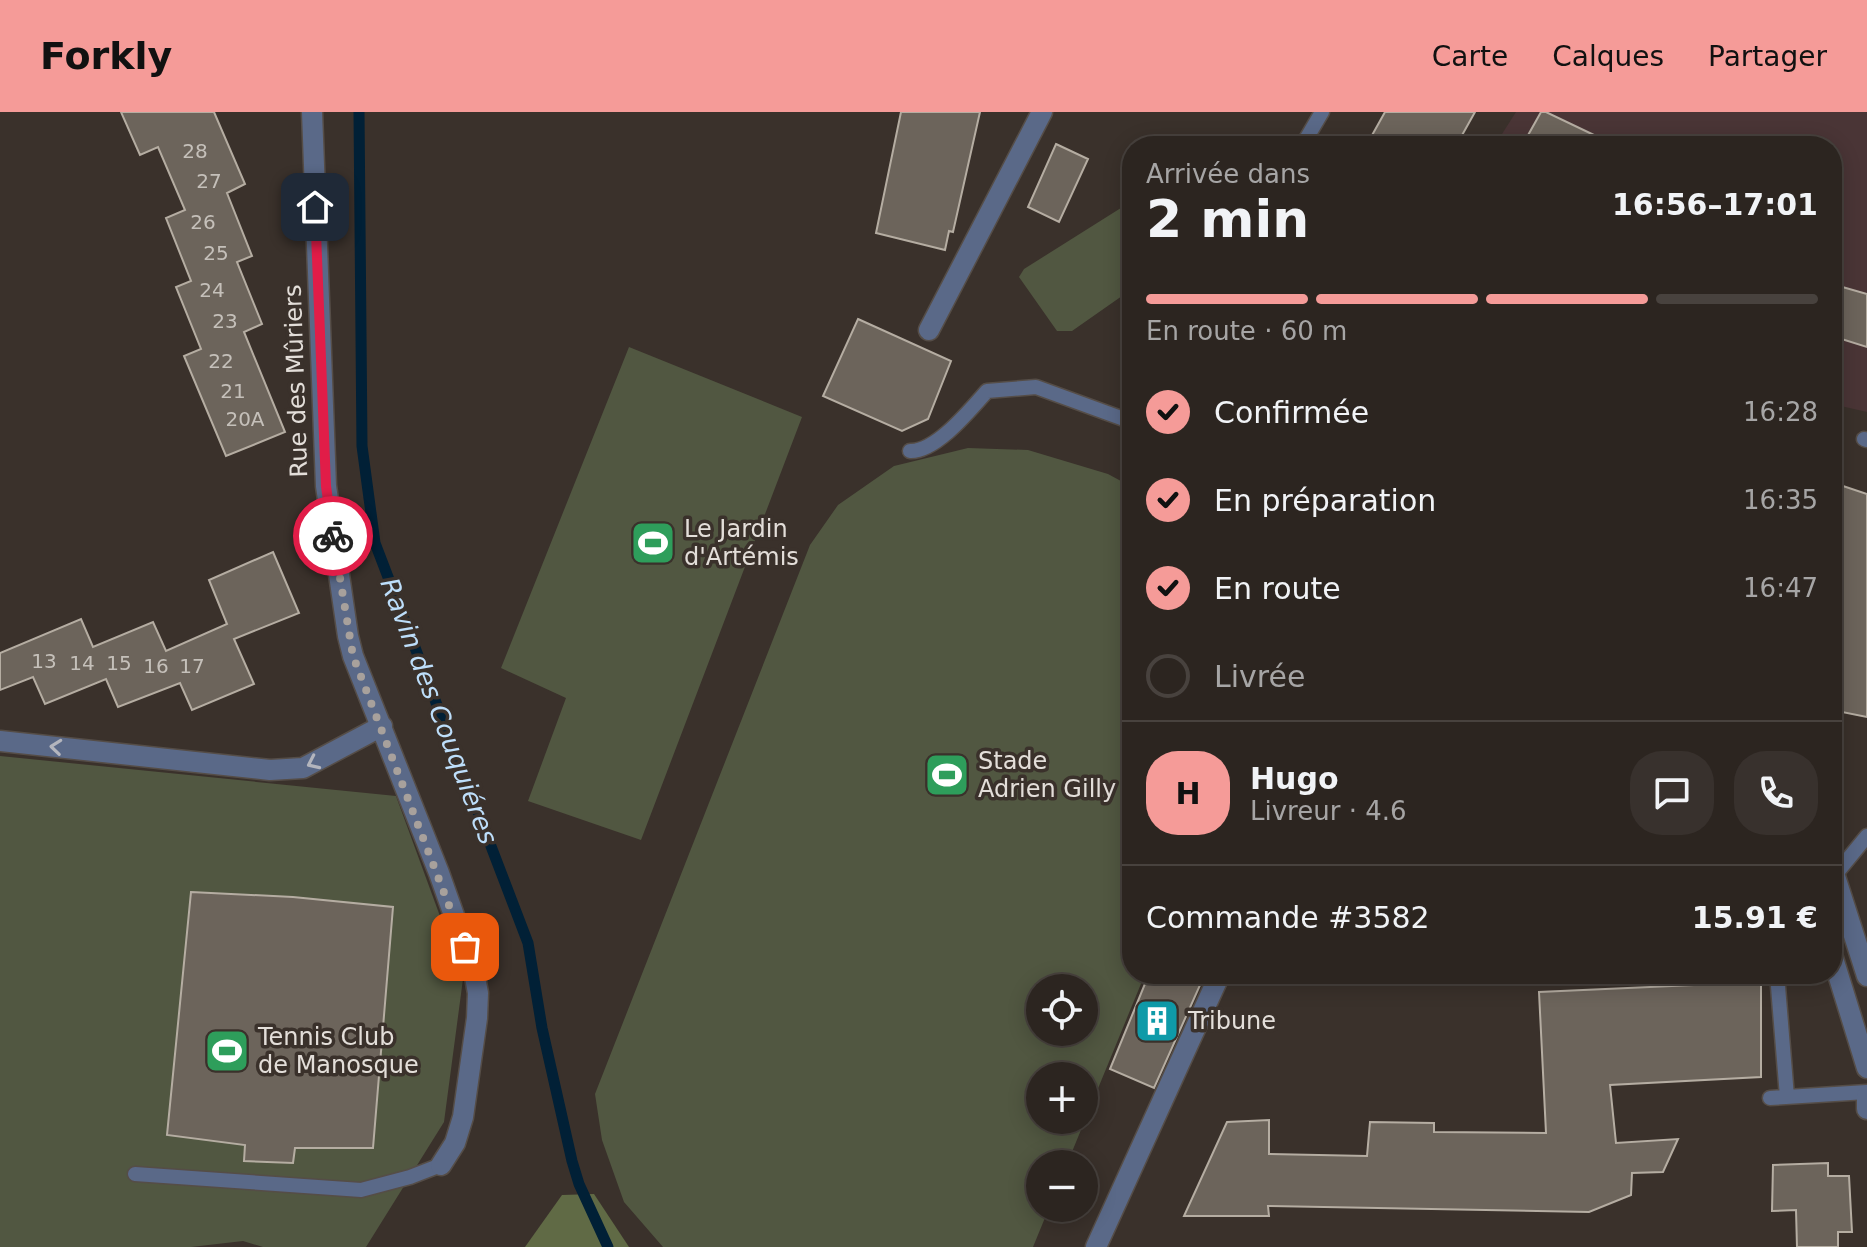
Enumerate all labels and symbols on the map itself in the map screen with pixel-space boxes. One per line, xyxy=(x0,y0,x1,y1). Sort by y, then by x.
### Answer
house number: 28 xyxy=(182,139,208,163)
house number: 27 xyxy=(196,169,222,193)
pin xyxy=(281,173,349,241)
house number: 26 xyxy=(190,210,216,234)
house number: 25 xyxy=(203,241,229,265)
house number: 24 xyxy=(199,278,225,302)
street label: Rue des Mûriers xyxy=(279,284,313,478)
house number: 23 xyxy=(212,309,238,333)
house number: 22 xyxy=(208,349,234,373)
house number: 21 xyxy=(220,379,246,403)
house number: 20A xyxy=(225,407,265,431)
courier xyxy=(293,496,373,576)
place label: Le Jardin d'Artémis xyxy=(684,515,799,571)
sports icon: Le Jardin d'Artémis xyxy=(629,519,677,567)
water label: Ravin des Couquiéres xyxy=(374,574,504,848)
house number: 13 xyxy=(31,649,57,673)
house number: 14 xyxy=(69,651,95,675)
house number: 15 xyxy=(106,651,132,675)
house number: 16 xyxy=(143,654,169,678)
house number: 17 xyxy=(179,654,205,678)
one-way arrow xyxy=(49,738,62,755)
place label: Stade Adrien Gilly xyxy=(978,747,1116,803)
sports icon: Stade Adrien Gilly xyxy=(923,751,971,799)
one-way arrow xyxy=(307,753,321,769)
pin xyxy=(431,913,499,981)
building icon: Tribune xyxy=(1133,997,1181,1045)
place label: Tribune xyxy=(1187,1007,1276,1035)
place label: Tennis Club de Manosque xyxy=(257,1023,419,1079)
sports icon: Tennis Club de Manosque xyxy=(203,1027,251,1075)

